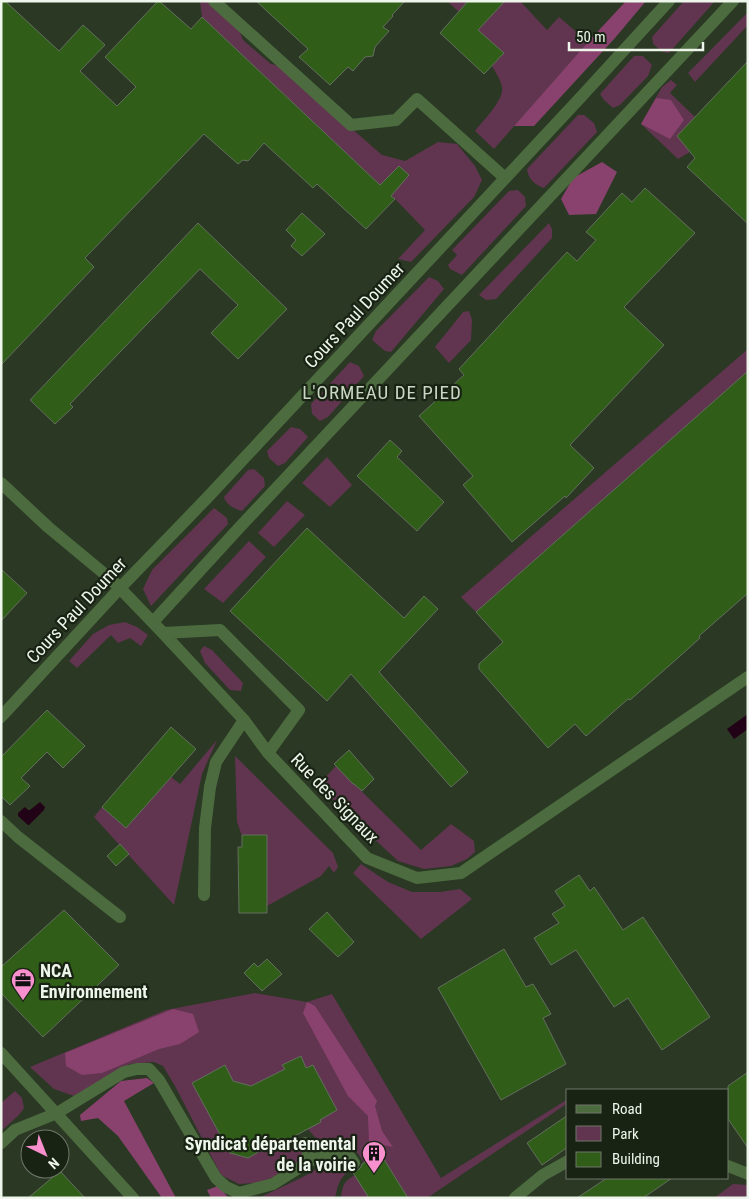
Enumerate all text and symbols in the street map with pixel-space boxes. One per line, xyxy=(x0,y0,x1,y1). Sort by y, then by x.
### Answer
scale bar xyxy=(569,20,703,52)
text: 50 m xyxy=(576,28,606,46)
street label: Cours Paul Doumer xyxy=(300,257,409,372)
district label: L'ORMEAU DE PIED xyxy=(302,381,462,404)
street label: Cours Paul Doumer xyxy=(22,552,131,667)
street label: Rue des Signaux xyxy=(287,749,383,847)
place label: NCA Environnement xyxy=(40,960,148,1002)
office icon: NCA Environnement xyxy=(10,967,36,1001)
legend xyxy=(566,1089,729,1179)
text: Road xyxy=(612,1100,642,1118)
text: Park xyxy=(612,1125,639,1143)
north arrow xyxy=(20,1129,70,1179)
place label: Syndicat départemental de la voirie xyxy=(185,1133,356,1175)
building icon: Syndicat départemental de la voirie xyxy=(361,1140,387,1174)
text: Building xyxy=(612,1150,660,1168)
text: N xyxy=(45,1155,62,1172)

